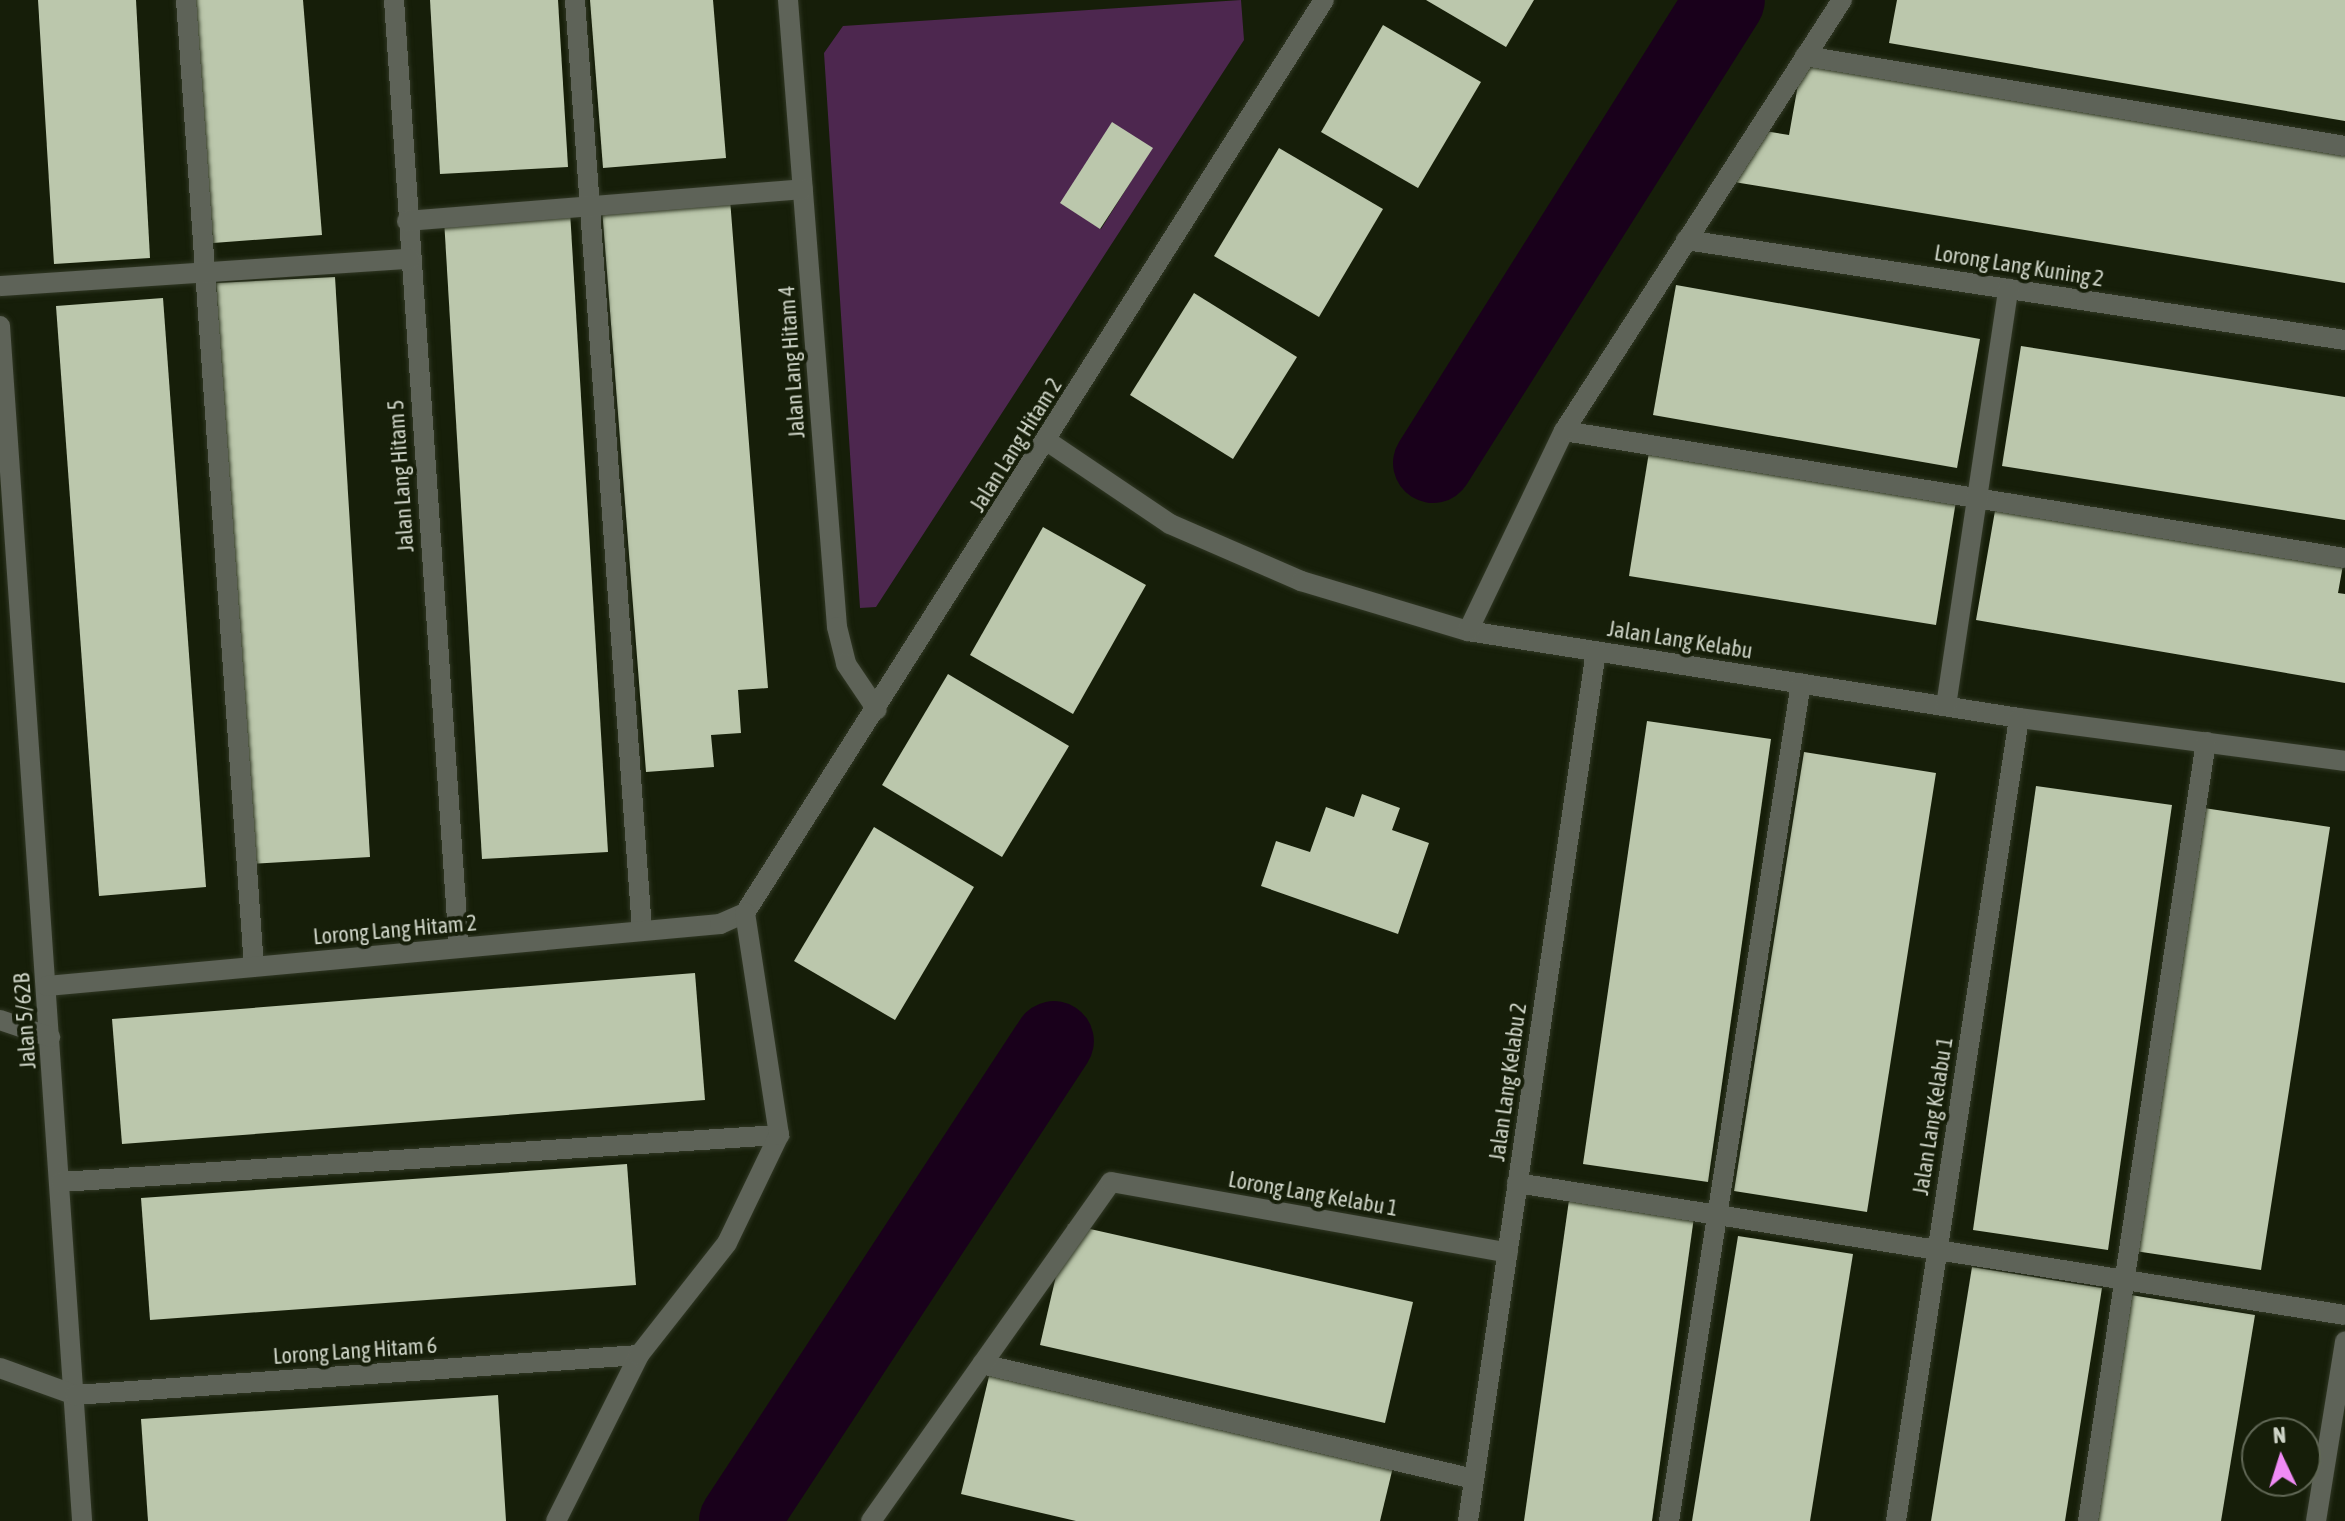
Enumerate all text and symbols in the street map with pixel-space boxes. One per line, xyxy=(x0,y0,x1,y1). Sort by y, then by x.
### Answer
street label: Lorong Lang Kuning 2 xyxy=(1932,240,2106,292)
street label: Jalan Lang Hitam 4 xyxy=(774,285,810,439)
street label: Jalan Lang Hitam 2 xyxy=(964,373,1068,517)
street label: Jalan Lang Hitam 5 xyxy=(383,399,419,553)
street label: Jalan Lang Kelabu xyxy=(1606,616,1754,664)
street label: Lorong Lang Hitam 2 xyxy=(312,910,478,950)
street label: Jalan 5/62B xyxy=(8,972,42,1070)
street label: Jalan Lang Kelabu 2 xyxy=(1484,1001,1532,1163)
street label: Jalan Lang Kelabu 1 xyxy=(1907,1035,1959,1197)
street label: Lorong Lang Kelabu 1 xyxy=(1226,1166,1400,1222)
street label: Lorong Lang Hitam 6 xyxy=(272,1332,438,1370)
north arrow xyxy=(2241,1417,2321,1497)
text: N xyxy=(2272,1422,2287,1448)

